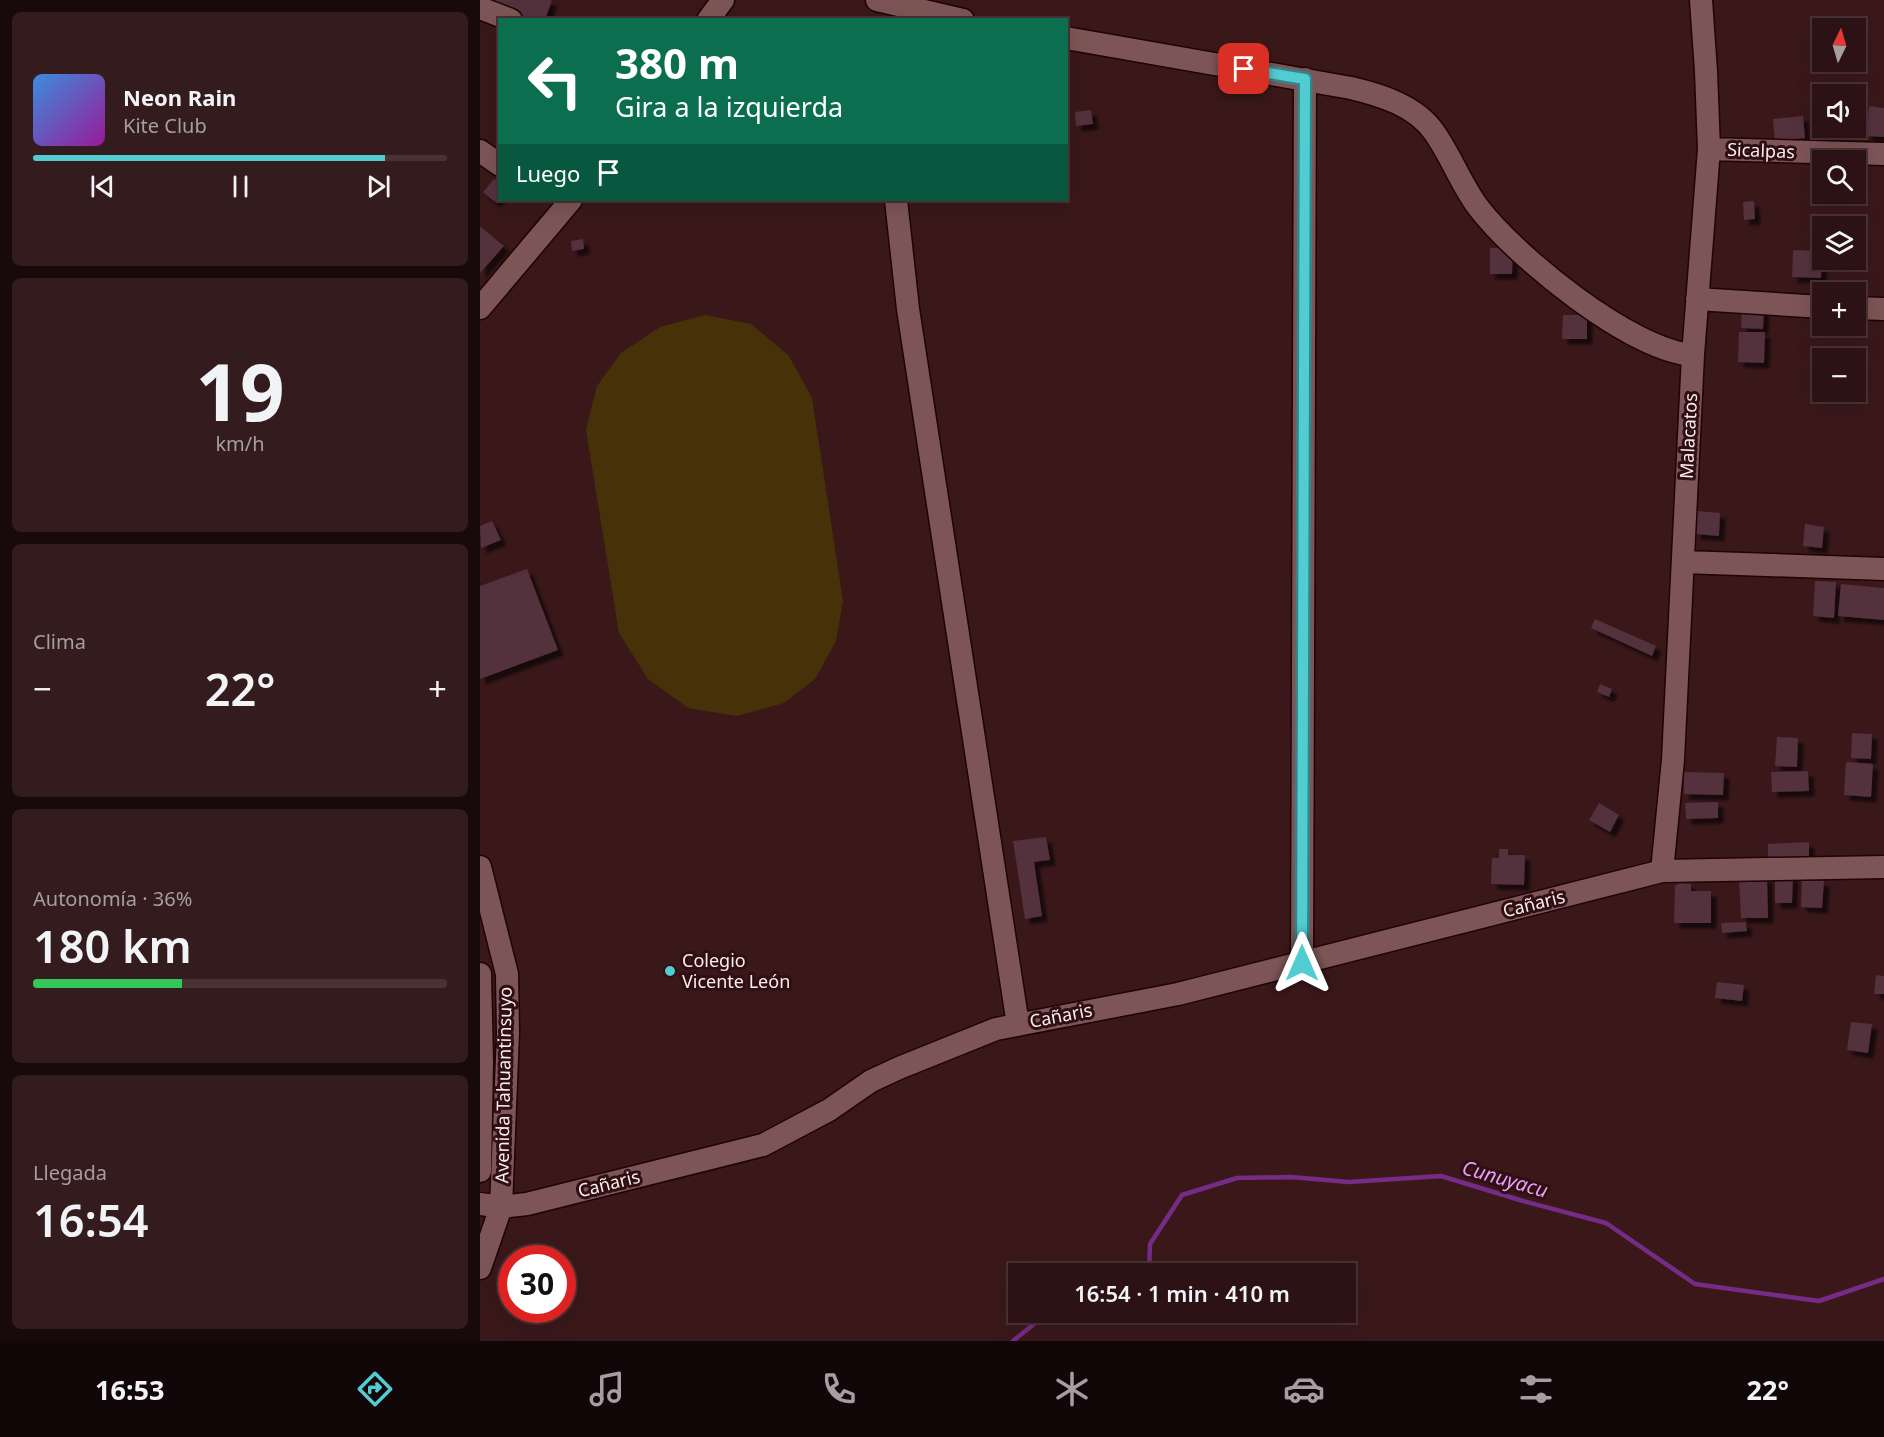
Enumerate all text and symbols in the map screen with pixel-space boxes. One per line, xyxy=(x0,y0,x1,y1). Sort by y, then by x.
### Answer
north arrow xyxy=(1812,18,1866,72)
map controls xyxy=(1812,18,1866,402)
text: 380 m xyxy=(615,34,739,91)
icon: left xyxy=(516,42,594,120)
pin xyxy=(1218,43,1269,94)
icon: arrive xyxy=(1227,52,1260,85)
text: Neon Rain xyxy=(123,82,236,112)
button: sound xyxy=(1812,84,1866,138)
text: Gira a la izquierda xyxy=(615,88,843,125)
text: Kite Club xyxy=(123,112,207,139)
street label: Sicalpas xyxy=(1727,137,1795,163)
button: search xyxy=(1812,150,1866,204)
icon: arrive xyxy=(592,156,625,189)
text: Luego xyxy=(516,158,580,188)
icon: previous xyxy=(86,170,119,203)
icon: pause xyxy=(224,170,257,203)
icon: next xyxy=(362,170,395,203)
button: layers xyxy=(1812,216,1866,270)
button: + xyxy=(1812,282,1866,336)
text: 19 xyxy=(195,338,285,444)
button: − xyxy=(1812,348,1866,402)
street label: Malacatos xyxy=(1674,392,1702,479)
text: km/h xyxy=(215,430,265,457)
text: Clima xyxy=(33,628,86,655)
text: 22° xyxy=(205,658,275,719)
text: − xyxy=(33,666,52,711)
text: + xyxy=(428,666,447,711)
street label: Cañaris xyxy=(1500,884,1567,922)
text: Autonomía · 36% xyxy=(33,885,192,912)
text: 180 km xyxy=(33,915,192,976)
position arrow xyxy=(1270,931,1334,995)
place label: Colegio Vicente León xyxy=(682,948,790,993)
marker: Colegio Vicente León xyxy=(663,964,677,978)
street label: Avenida Tahuantinsuyo xyxy=(489,986,517,1183)
street label: Cañaris xyxy=(1027,997,1094,1033)
water label: Cunuyacu xyxy=(1459,1153,1551,1204)
text: Llegada xyxy=(33,1159,107,1186)
street label: Cañaris xyxy=(575,1164,642,1202)
text: 16:54 xyxy=(33,1189,148,1250)
speed limit sign: 30 xyxy=(498,1245,576,1323)
text: 16:54 · 1 min · 410 m xyxy=(1074,1278,1290,1308)
icon: directions xyxy=(354,1368,396,1410)
icon: music xyxy=(586,1368,628,1410)
icon: phone xyxy=(818,1368,860,1410)
icon: climate xyxy=(1051,1368,1093,1410)
icon: car xyxy=(1283,1368,1325,1410)
icon: filters xyxy=(1515,1368,1557,1410)
text: 16:53 xyxy=(95,1371,164,1408)
text: 22° xyxy=(1747,1371,1789,1408)

